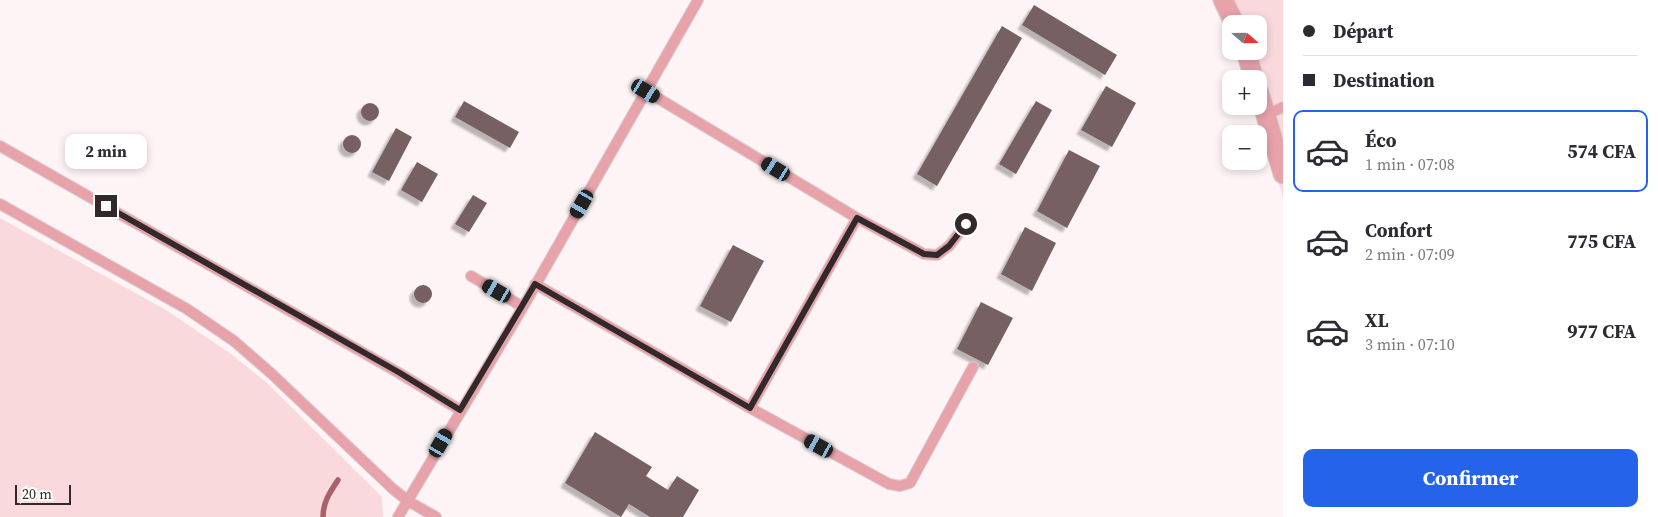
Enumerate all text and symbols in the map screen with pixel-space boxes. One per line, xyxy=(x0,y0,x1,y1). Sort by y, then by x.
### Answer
north arrow xyxy=(1222,15,1268,60)
map controls xyxy=(1222,15,1267,170)
text: Départ xyxy=(1333,18,1393,44)
text: Destination xyxy=(1333,67,1435,93)
button: + xyxy=(1222,70,1267,115)
car xyxy=(629,77,662,105)
button: − xyxy=(1222,125,1267,170)
text: Éco xyxy=(1365,127,1397,153)
icon: car xyxy=(1305,129,1350,174)
callout: 2 min xyxy=(65,134,147,168)
text: 574 CFA xyxy=(1567,138,1636,164)
text: 2 min xyxy=(85,140,127,162)
text: 1 min · 07:08 xyxy=(1365,153,1455,175)
car xyxy=(759,155,792,183)
car xyxy=(568,187,595,221)
route end xyxy=(95,195,117,217)
route start xyxy=(955,213,977,235)
text: Confort xyxy=(1365,217,1432,243)
icon: car xyxy=(1305,219,1350,264)
text: 775 CFA xyxy=(1567,228,1636,254)
text: 2 min · 07:09 xyxy=(1365,243,1455,265)
car xyxy=(480,277,513,305)
text: XL xyxy=(1365,307,1388,333)
icon: car xyxy=(1305,309,1350,354)
text: 977 CFA xyxy=(1567,318,1636,344)
text: 3 min · 07:10 xyxy=(1365,333,1455,355)
car xyxy=(427,426,454,460)
car xyxy=(802,432,835,460)
button: Confirmer xyxy=(1303,449,1638,507)
scale bar xyxy=(15,482,71,505)
text: 20 m xyxy=(22,484,52,504)

